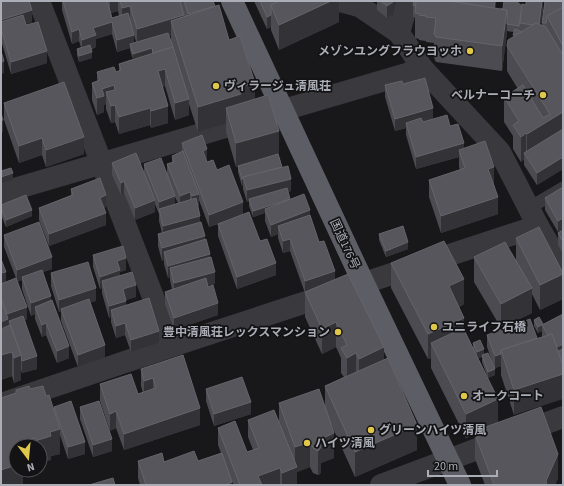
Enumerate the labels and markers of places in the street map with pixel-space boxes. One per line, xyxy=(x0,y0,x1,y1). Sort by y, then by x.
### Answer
place label: メゾンユングフラウヨッホ xyxy=(318,43,462,60)
marker: メゾンユングフラウヨッホ xyxy=(465,46,475,56)
place label: ヴィラージュ清風荘 xyxy=(224,78,331,95)
marker: ヴィラージュ清風荘 xyxy=(211,81,221,91)
place label: ベルナーコーチ xyxy=(451,87,535,104)
marker: ベルナーコーチ xyxy=(538,90,548,100)
place label: ユニライフ石橋 xyxy=(442,319,527,336)
marker: ユニライフ石橋 xyxy=(429,322,439,332)
place label: 豊中清風荘レックスマンション xyxy=(163,324,330,341)
marker: 豊中清風荘レックスマンション xyxy=(333,327,343,337)
place label: オークコート xyxy=(472,388,544,405)
marker: オークコート xyxy=(459,391,469,401)
place label: グリーンハイツ清風 xyxy=(379,422,486,439)
marker: グリーンハイツ清風 xyxy=(366,425,376,435)
place label: ハイツ清風 xyxy=(315,435,375,452)
marker: ハイツ清風 xyxy=(302,438,312,448)

